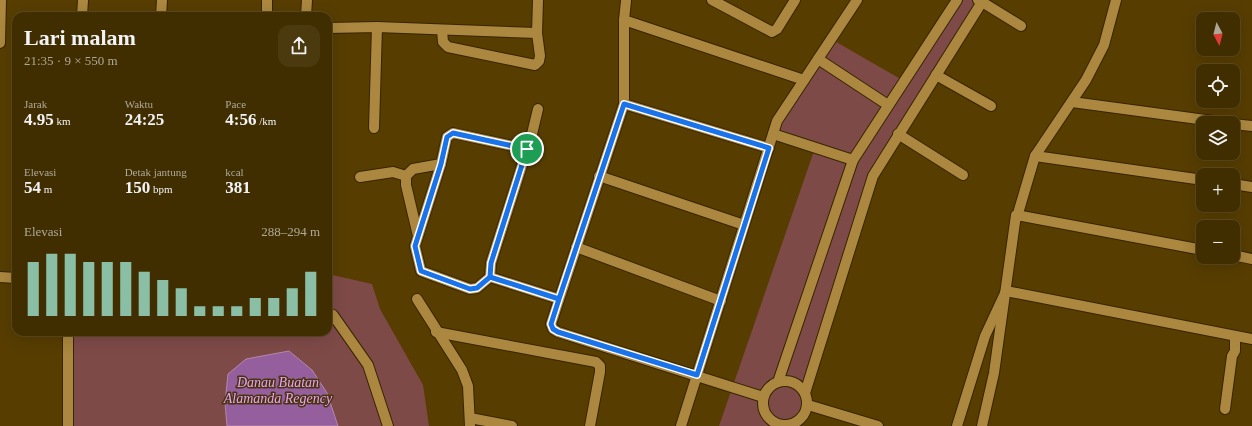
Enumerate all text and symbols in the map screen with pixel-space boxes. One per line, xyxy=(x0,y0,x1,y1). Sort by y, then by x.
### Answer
north arrow xyxy=(1196,12,1240,56)
map controls xyxy=(1196,12,1240,264)
text: Lari malam xyxy=(24,25,136,50)
button: share xyxy=(278,25,320,67)
text: 21:35 · 9 × 550 m xyxy=(24,53,118,68)
button: locate xyxy=(1196,64,1240,108)
text: Jarak xyxy=(24,98,47,110)
text: Waktu xyxy=(125,98,153,110)
text: Pace xyxy=(225,98,246,110)
text: 4.95 xyxy=(24,110,54,129)
text: 24:25 xyxy=(125,110,164,129)
text: 4:56 xyxy=(225,110,257,129)
text: km xyxy=(54,115,71,127)
text: /km xyxy=(257,115,276,127)
button: layers xyxy=(1196,116,1240,160)
pin xyxy=(510,132,544,166)
icon: arrive xyxy=(516,138,538,160)
text: Elevasi xyxy=(24,166,56,178)
text: Detak jantung xyxy=(125,166,187,178)
text: kcal xyxy=(225,166,244,178)
button: + xyxy=(1196,168,1240,212)
text: 54 xyxy=(24,178,41,197)
text: 150 xyxy=(125,178,150,197)
text: 381 xyxy=(225,178,251,197)
text: m xyxy=(41,183,52,195)
text: bpm xyxy=(150,183,172,195)
button: − xyxy=(1196,220,1240,264)
text: Elevasi xyxy=(24,224,62,239)
text: 288–294 m xyxy=(261,224,320,239)
water label: Danau Buatan Alamanda Regency xyxy=(223,375,333,406)

